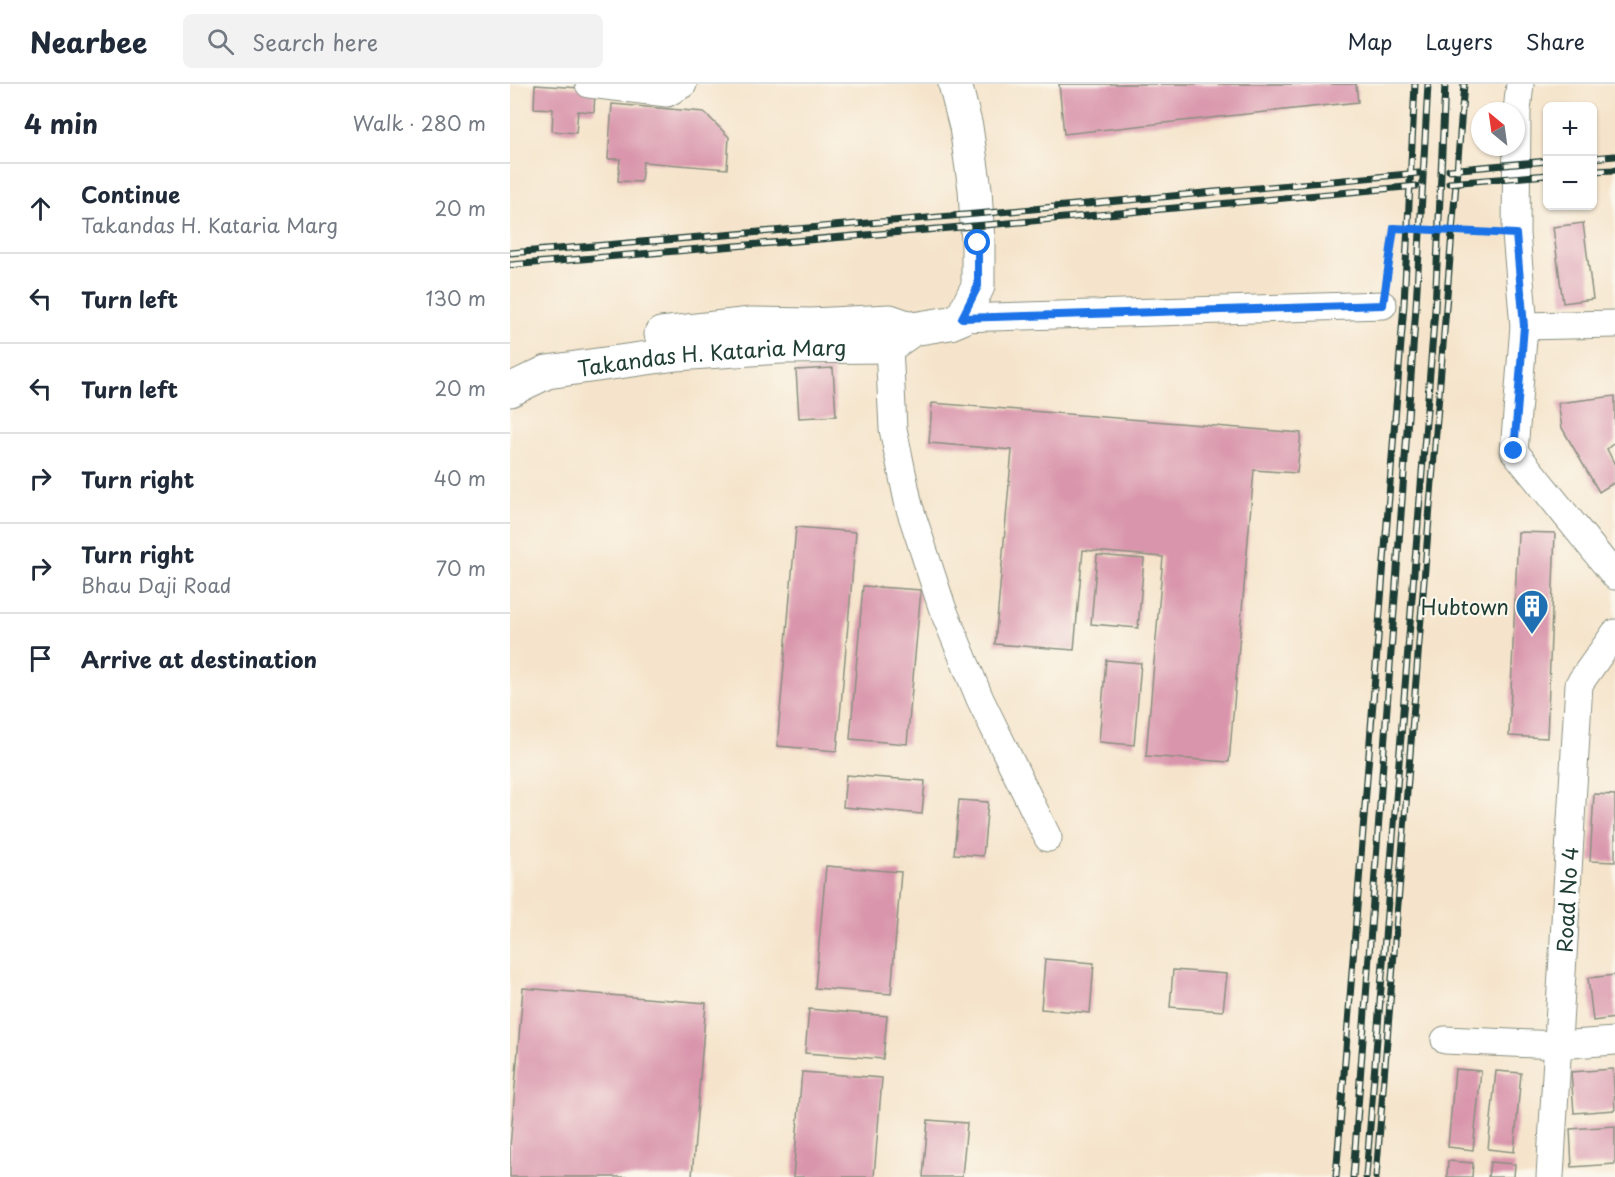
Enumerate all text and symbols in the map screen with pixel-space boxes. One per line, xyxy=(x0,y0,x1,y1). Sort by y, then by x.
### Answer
search box xyxy=(183,14,603,68)
text: Nearbee xyxy=(30,20,147,63)
icon: search xyxy=(204,25,237,58)
text: Search here xyxy=(252,25,378,58)
text: Map xyxy=(1348,25,1392,57)
text: Layers xyxy=(1425,25,1493,57)
text: Share xyxy=(1526,25,1585,57)
north arrow xyxy=(1471,102,1525,156)
map controls xyxy=(1543,102,1597,210)
button: + xyxy=(1543,102,1597,156)
text: 4 min xyxy=(24,104,98,143)
text: Walk · 280 m xyxy=(353,108,486,138)
button: − xyxy=(1543,156,1597,210)
text: Continue xyxy=(81,177,180,210)
icon: ahead xyxy=(24,192,57,225)
text: 20 m xyxy=(434,193,486,223)
text: Takandas H. Kataria Marg xyxy=(81,210,338,240)
route start xyxy=(964,229,990,255)
icon: left xyxy=(24,282,57,315)
text: Turn left xyxy=(81,282,178,315)
text: 130 m xyxy=(426,283,486,313)
street label: Takandas H. Kataria Marg xyxy=(575,330,847,384)
icon: left xyxy=(24,372,57,405)
text: Turn left xyxy=(81,372,178,405)
text: 20 m xyxy=(434,373,486,403)
route end xyxy=(1500,437,1526,463)
icon: right xyxy=(24,462,57,495)
text: Turn right xyxy=(81,462,194,495)
text: 40 m xyxy=(434,463,486,493)
text: Turn right xyxy=(81,537,194,570)
icon: right xyxy=(24,552,57,585)
text: 70 m xyxy=(436,553,486,583)
text: Bhau Daji Road xyxy=(81,570,231,600)
building icon: Hubtown xyxy=(1514,588,1550,635)
place label: Hubtown xyxy=(1421,590,1509,622)
icon: arrive xyxy=(24,642,57,675)
text: Arrive at destination xyxy=(81,642,317,675)
street label: Road No 4 xyxy=(1547,846,1585,953)

